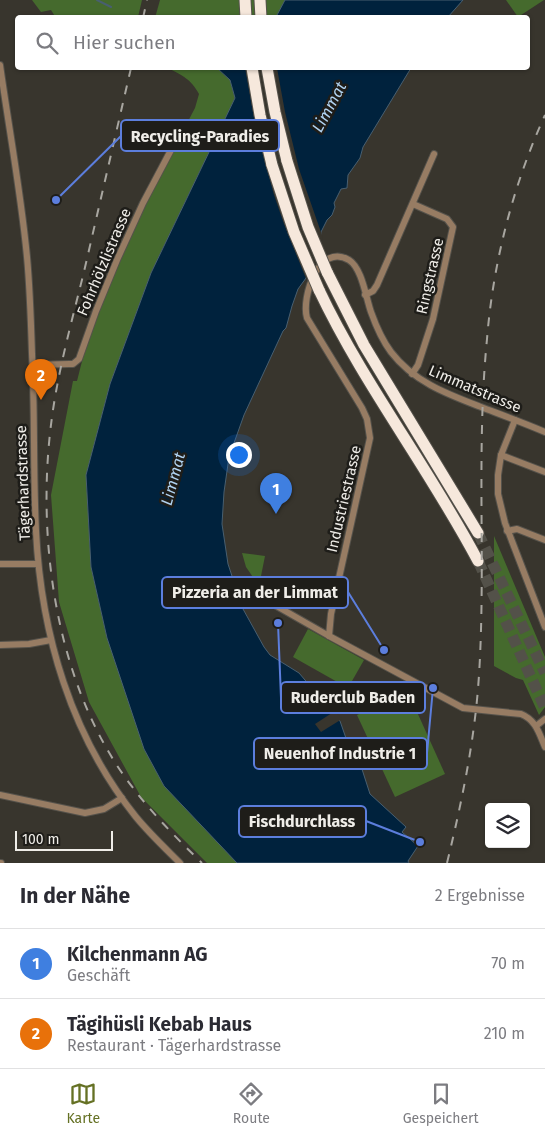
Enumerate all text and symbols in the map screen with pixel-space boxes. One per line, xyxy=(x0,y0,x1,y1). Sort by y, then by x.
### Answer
search box xyxy=(15,15,530,70)
icon: search xyxy=(33,29,61,57)
text: Hier suchen xyxy=(73,31,176,54)
water label: Limmat xyxy=(308,78,350,135)
callout: Recycling-Paradies xyxy=(121,120,279,151)
text: Recycling-Paradies xyxy=(131,127,269,146)
street label: Fohrhölzlistrasse xyxy=(73,205,135,319)
street label: Ringstrasse xyxy=(413,236,447,316)
pin: 2 xyxy=(25,359,57,400)
street label: Limmatstrasse xyxy=(426,361,524,417)
street label: Tägerhardstrasse xyxy=(12,425,34,541)
your location xyxy=(226,442,252,468)
street label: Industriestrasse xyxy=(323,444,365,554)
water label: Limmat xyxy=(157,450,189,508)
pin: 1 xyxy=(260,473,292,514)
callout: Pizzeria an der Limmat xyxy=(162,577,348,608)
text: Pizzeria an der Limmat xyxy=(172,583,339,602)
callout: Ruderclub Baden xyxy=(281,682,425,713)
text: Ruderclub Baden xyxy=(291,688,415,707)
callout: Neuenhof Industrie 1 xyxy=(254,738,427,769)
text: Neuenhof Industrie 1 xyxy=(264,744,416,763)
map controls xyxy=(485,803,530,848)
button: layers xyxy=(485,803,530,848)
callout: Fischdurchlass xyxy=(239,806,366,837)
text: Fischdurchlass xyxy=(249,812,356,831)
scale bar xyxy=(15,828,112,851)
text: 100 m xyxy=(22,831,59,848)
text: In der Nähe xyxy=(20,883,130,909)
text: 2 Ergebnisse xyxy=(435,886,525,905)
text: Kilchenmann AG xyxy=(67,943,208,966)
text: 1 xyxy=(32,954,40,973)
text: 70 m xyxy=(491,954,525,973)
text: Geschäft xyxy=(67,966,130,985)
text: Tägihüsli Kebab Haus xyxy=(67,1013,252,1036)
text: 2 xyxy=(32,1024,40,1043)
text: 210 m xyxy=(484,1024,525,1043)
text: Restaurant · Tägerhardstrasse xyxy=(67,1036,281,1055)
tab: Karte xyxy=(66,1080,100,1127)
tab: Route xyxy=(233,1080,270,1127)
tab: Gespeichert xyxy=(403,1080,479,1127)

